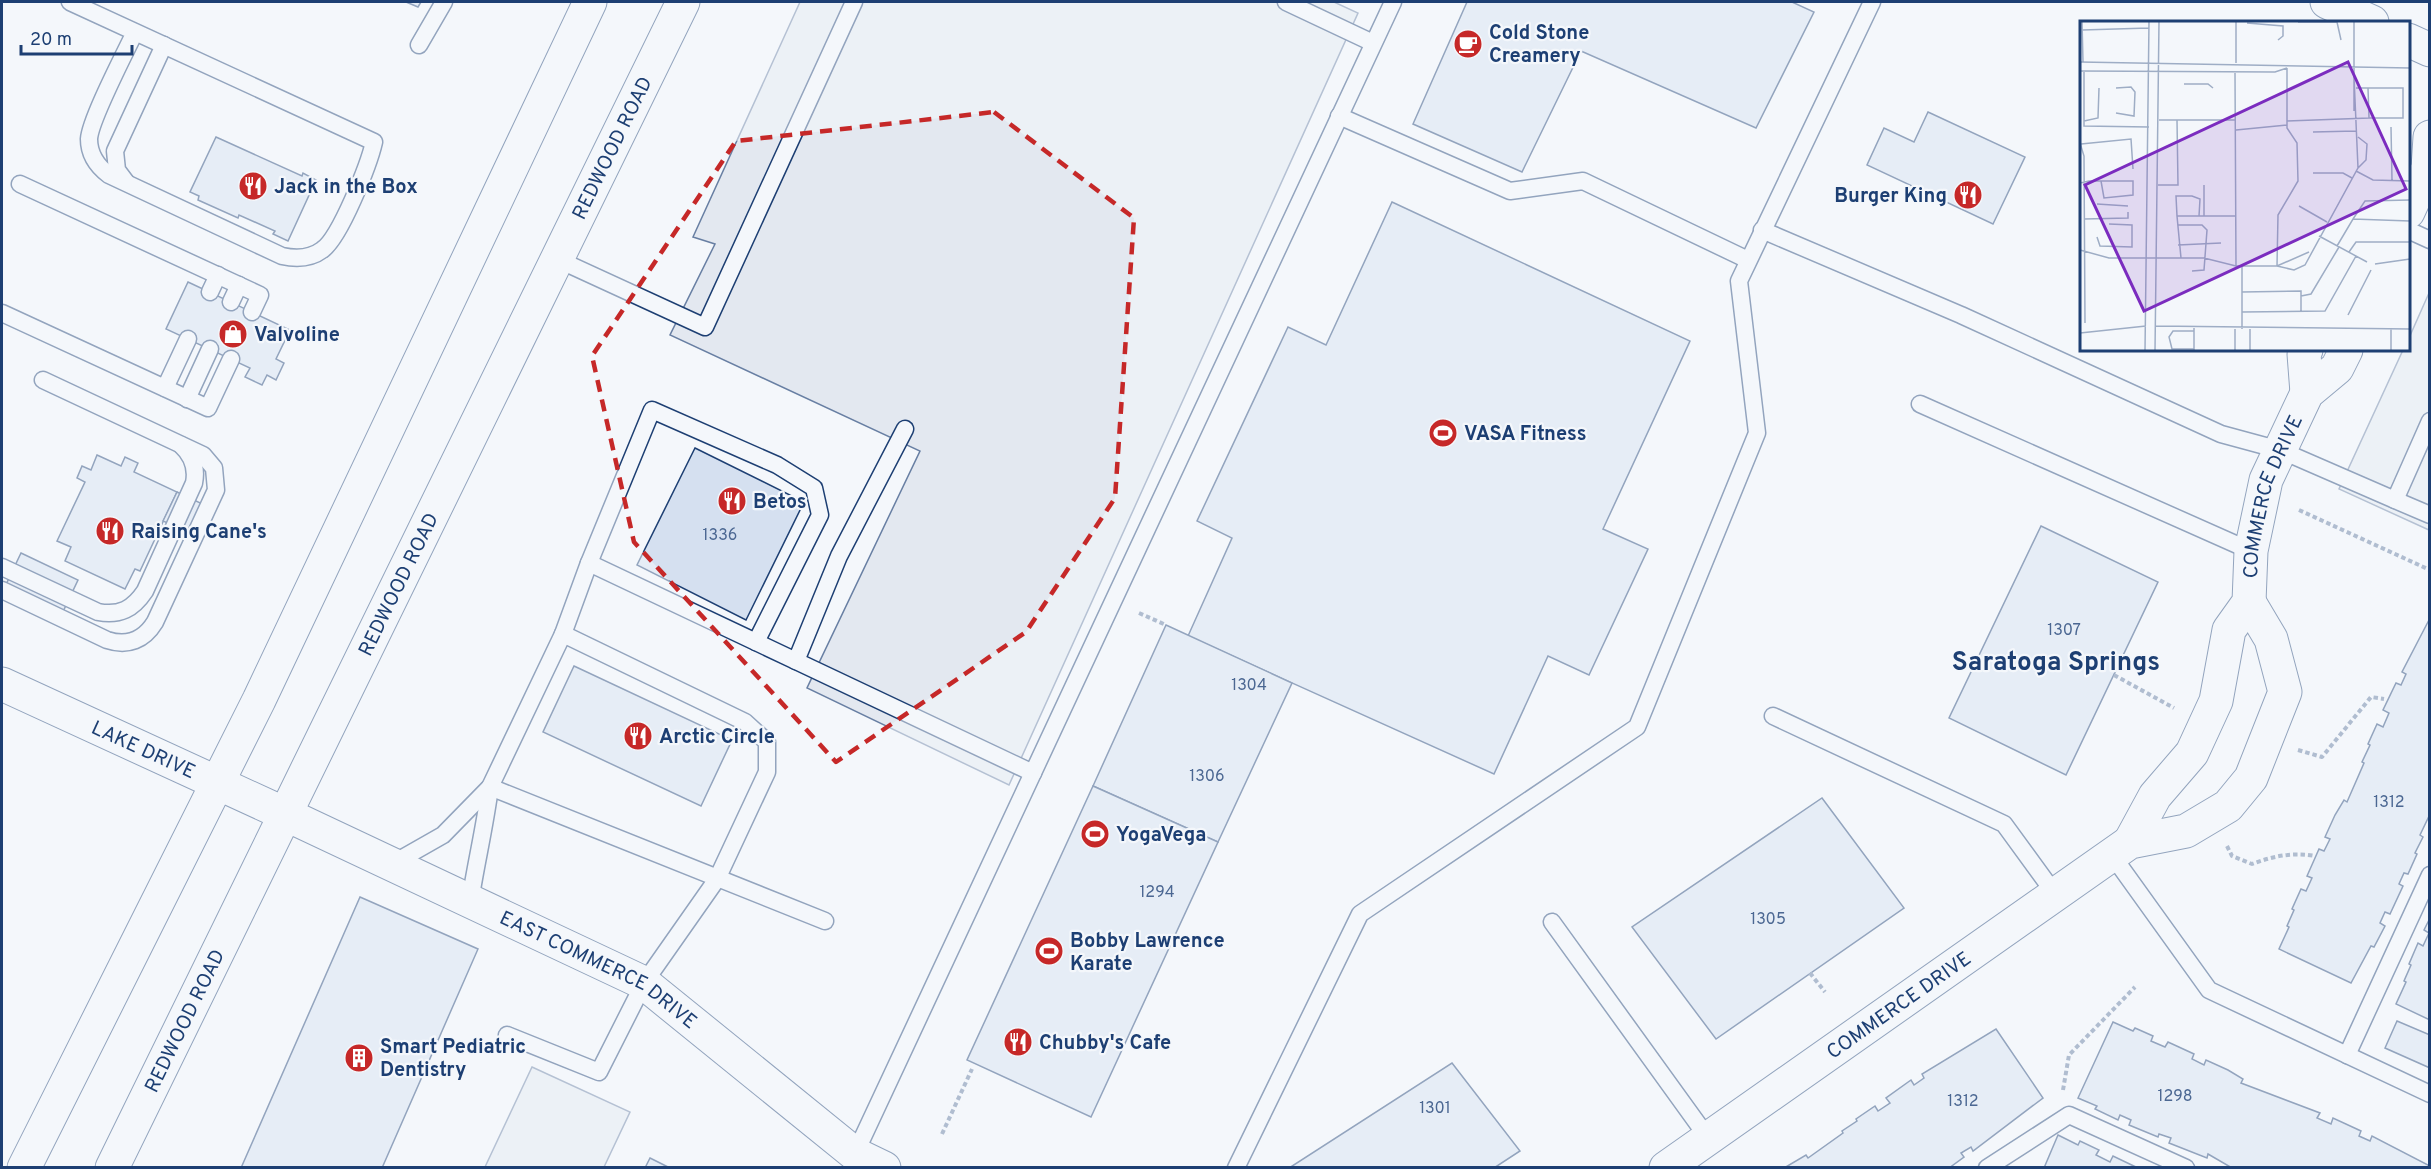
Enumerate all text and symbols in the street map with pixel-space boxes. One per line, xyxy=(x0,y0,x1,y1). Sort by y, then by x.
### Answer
scale bar xyxy=(21,18,132,56)
place label: Cold Stone Creamery xyxy=(1489,21,1589,70)
inset map xyxy=(2080,21,2410,351)
cafe icon: Cold Stone Creamery xyxy=(1452,28,1484,60)
text: 20 m xyxy=(30,29,72,52)
street label: REDWOOD ROAD xyxy=(567,73,659,225)
restaurant icon: Jack in the Box xyxy=(237,170,269,202)
place label: Jack in the Box xyxy=(274,175,418,201)
restaurant icon: Burger King xyxy=(1952,179,1984,211)
place label: Burger King xyxy=(1834,184,1947,210)
shop icon: Valvoline xyxy=(217,318,249,350)
place label: Valvoline xyxy=(254,323,340,349)
street label: COMMERCE DRIVE xyxy=(2239,411,2310,579)
sports icon: VASA Fitness xyxy=(1427,417,1459,449)
place label: VASA Fitness xyxy=(1464,422,1587,448)
restaurant icon: Betos xyxy=(716,485,748,517)
place label: Betos xyxy=(753,490,807,516)
street label: REDWOOD ROAD xyxy=(354,509,446,661)
restaurant icon: Raising Cane's xyxy=(94,515,126,547)
place label: Raising Cane's xyxy=(131,520,267,546)
house number: 1336 xyxy=(703,526,737,546)
house number: 1307 xyxy=(2047,621,2081,641)
district label: Saratoga Springs xyxy=(1952,647,2160,680)
house number: 1304 xyxy=(1231,676,1267,696)
street label: LAKE DRIVE xyxy=(87,716,199,786)
restaurant icon: Arctic Circle xyxy=(622,720,654,752)
place label: Arctic Circle xyxy=(659,725,775,751)
house number: 1306 xyxy=(1189,767,1225,787)
house number: 1312 xyxy=(2373,793,2405,813)
sports icon: YogaVega xyxy=(1079,818,1111,850)
place label: YogaVega xyxy=(1116,823,1206,849)
house number: 1294 xyxy=(1139,883,1175,903)
street label: EAST COMMERCE DRIVE xyxy=(495,906,702,1036)
house number: 1305 xyxy=(1750,910,1786,930)
place label: Bobby Lawrence Karate xyxy=(1070,929,1225,978)
sports icon: Bobby Lawrence Karate xyxy=(1033,935,1065,967)
street label: REDWOOD ROAD xyxy=(140,946,232,1098)
street label: COMMERCE DRIVE xyxy=(1822,947,1977,1066)
restaurant icon: Chubby's Cafe xyxy=(1002,1026,1034,1058)
place label: Chubby's Cafe xyxy=(1039,1031,1171,1057)
place label: Smart Pediatric Dentistry xyxy=(380,1035,526,1084)
building icon: Smart Pediatric Dentistry xyxy=(343,1042,375,1074)
house number: 1298 xyxy=(2157,1087,2193,1107)
house number: 1312 xyxy=(1947,1092,1979,1112)
house number: 1301 xyxy=(1419,1099,1451,1119)

